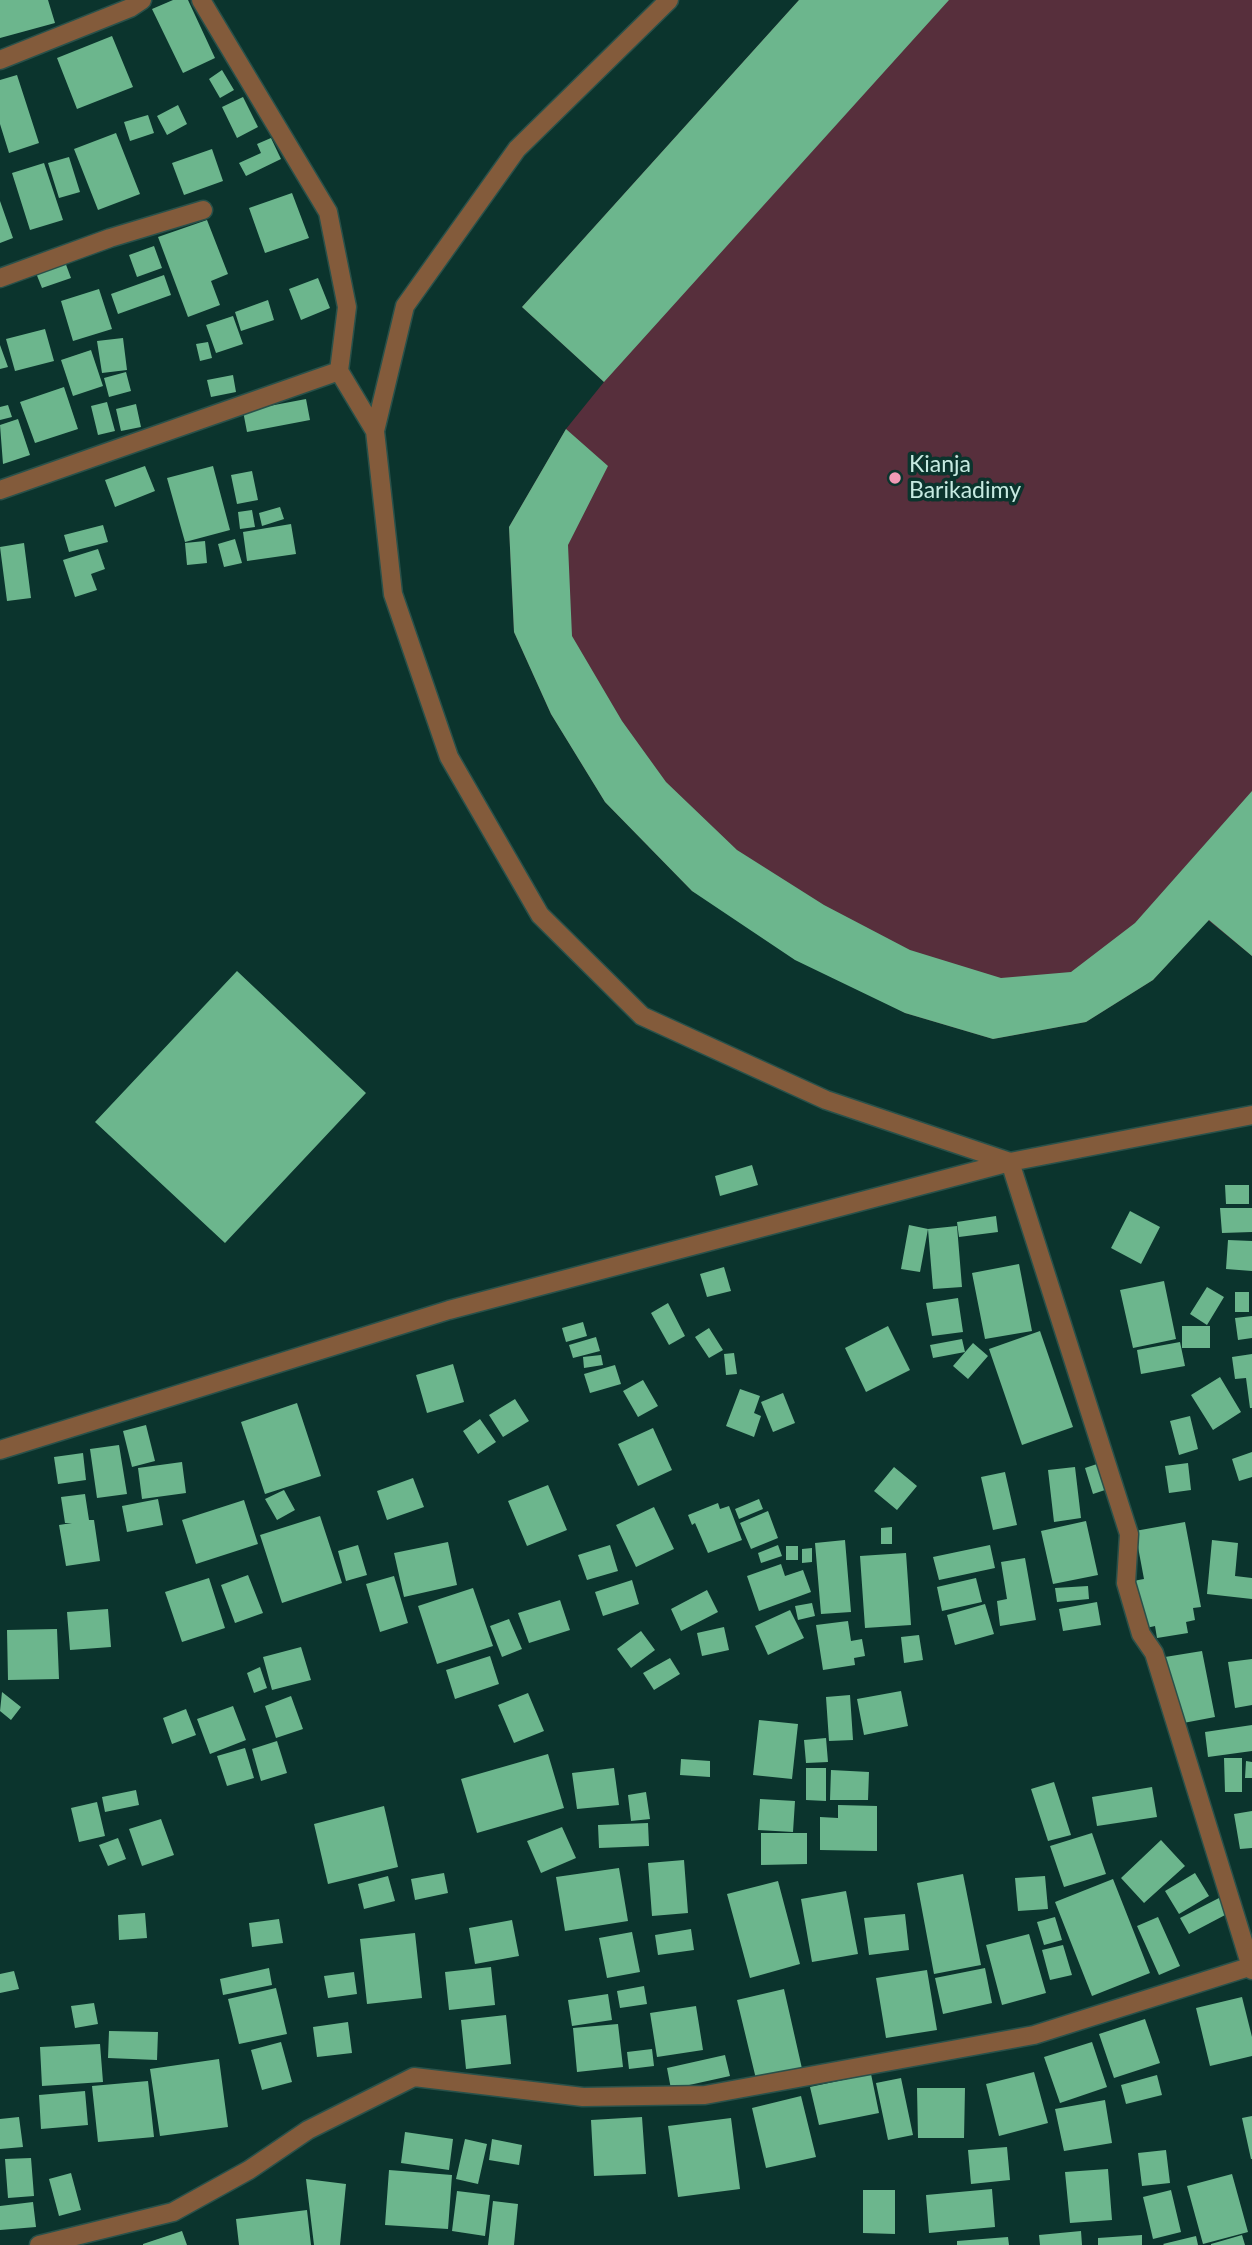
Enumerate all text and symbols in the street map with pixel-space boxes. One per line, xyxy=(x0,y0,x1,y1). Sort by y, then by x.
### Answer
place label: Kianja Barikadimy xyxy=(909,451,1021,505)
marker: Kianja Barikadimy xyxy=(887,470,903,486)

